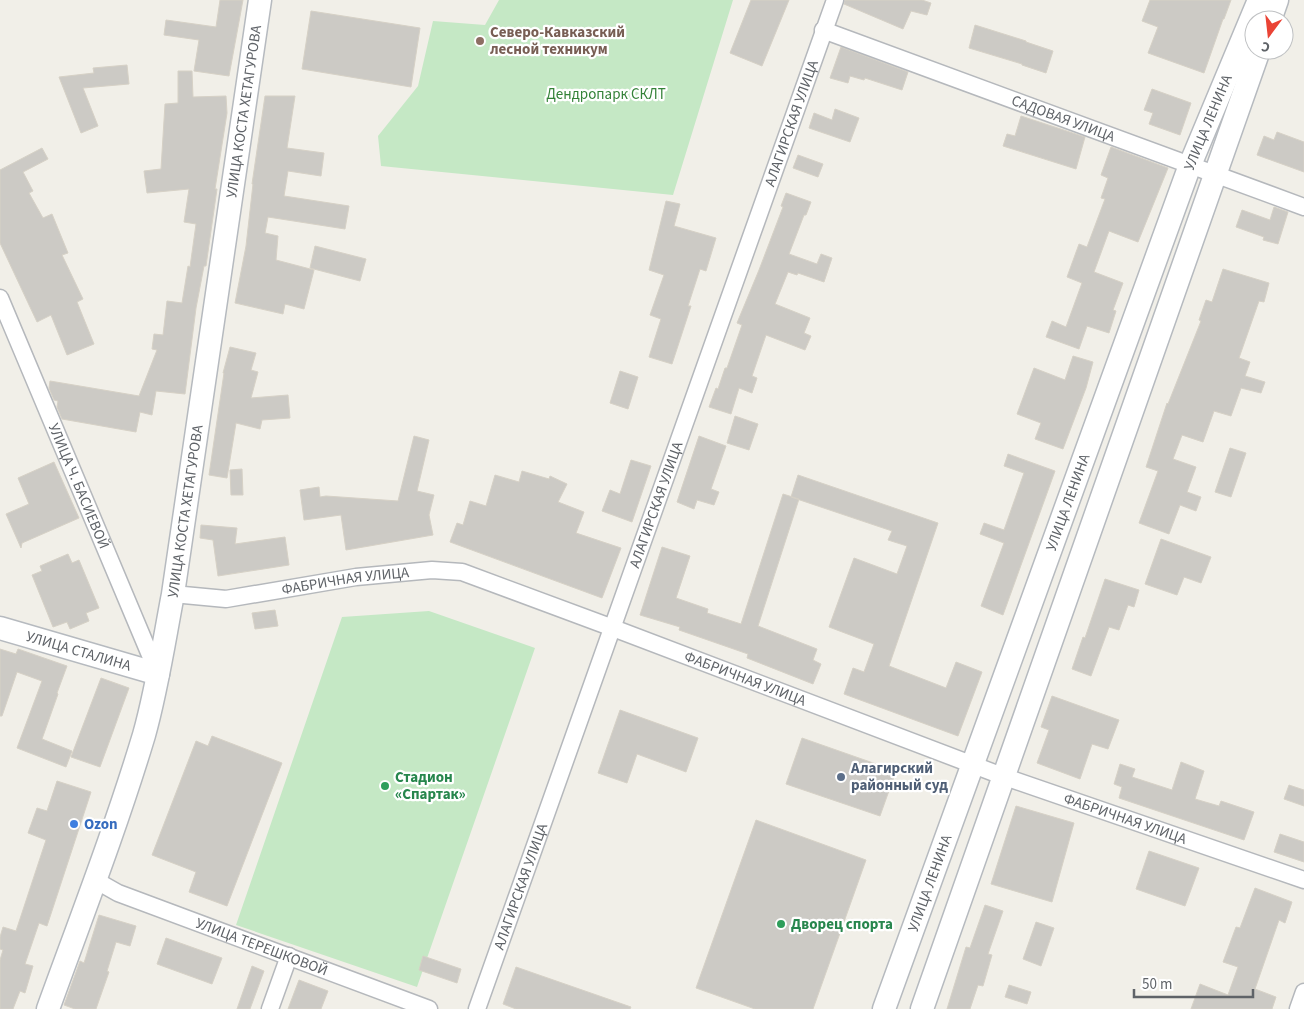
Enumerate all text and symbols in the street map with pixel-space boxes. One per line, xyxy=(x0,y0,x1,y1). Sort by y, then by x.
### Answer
north arrow xyxy=(1244,10,1294,60)
place label: Северо-Кавказский лесной техникум xyxy=(490,22,625,60)
street label: УЛИЦА КОСТА ХЕТАГУРОВА xyxy=(221,23,267,199)
marker: Северо-Кавказский лесной техникум xyxy=(474,35,486,47)
text: С xyxy=(1259,36,1272,57)
street label: АЛАГИРСКАЯ УЛИЦА xyxy=(760,56,824,189)
street label: УЛИЦА ЛЕНИНА xyxy=(1179,71,1238,173)
park label: Дендропарк СКЛТ xyxy=(546,84,666,105)
street label: САДОВАЯ УЛИЦА xyxy=(1008,90,1119,148)
street label: УЛИЦА Ч. БАСИЕВОЙ xyxy=(43,420,114,552)
street label: УЛИЦА КОСТА ХЕТАГУРОВА xyxy=(163,423,209,600)
street label: АЛАГИРСКАЯ УЛИЦА xyxy=(624,438,689,571)
street label: УЛИЦА ЛЕНИНА xyxy=(1041,450,1096,554)
street label: ФАБРИЧНАЯ УЛИЦА xyxy=(280,562,411,600)
street label: УЛИЦА СТАЛИНА xyxy=(24,626,134,677)
street label: ФАБРИЧНАЯ УЛИЦА xyxy=(681,646,810,712)
place label: Алагирский районный суд xyxy=(850,758,948,796)
place label: Стадион «Спартак» xyxy=(395,767,466,805)
marker: Алагирский районный суд xyxy=(835,771,847,783)
marker: Стадион «Спартак» xyxy=(379,780,391,792)
street label: ФАБРИЧНАЯ УЛИЦА xyxy=(1061,788,1190,850)
place label: Ozon xyxy=(84,814,118,835)
marker: Ozon xyxy=(68,818,80,830)
street label: АЛАГИРСКАЯ УЛИЦА xyxy=(489,820,553,953)
street label: УЛИЦА ЛЕНИНА xyxy=(903,831,958,935)
street label: УЛИЦА ТЕРЕШКОВОЙ xyxy=(193,913,331,981)
place label: Дворец спорта xyxy=(791,914,893,935)
marker: Дворец спорта xyxy=(775,918,787,930)
scale bar xyxy=(1134,966,1253,998)
text: 50 m xyxy=(1142,974,1172,995)

